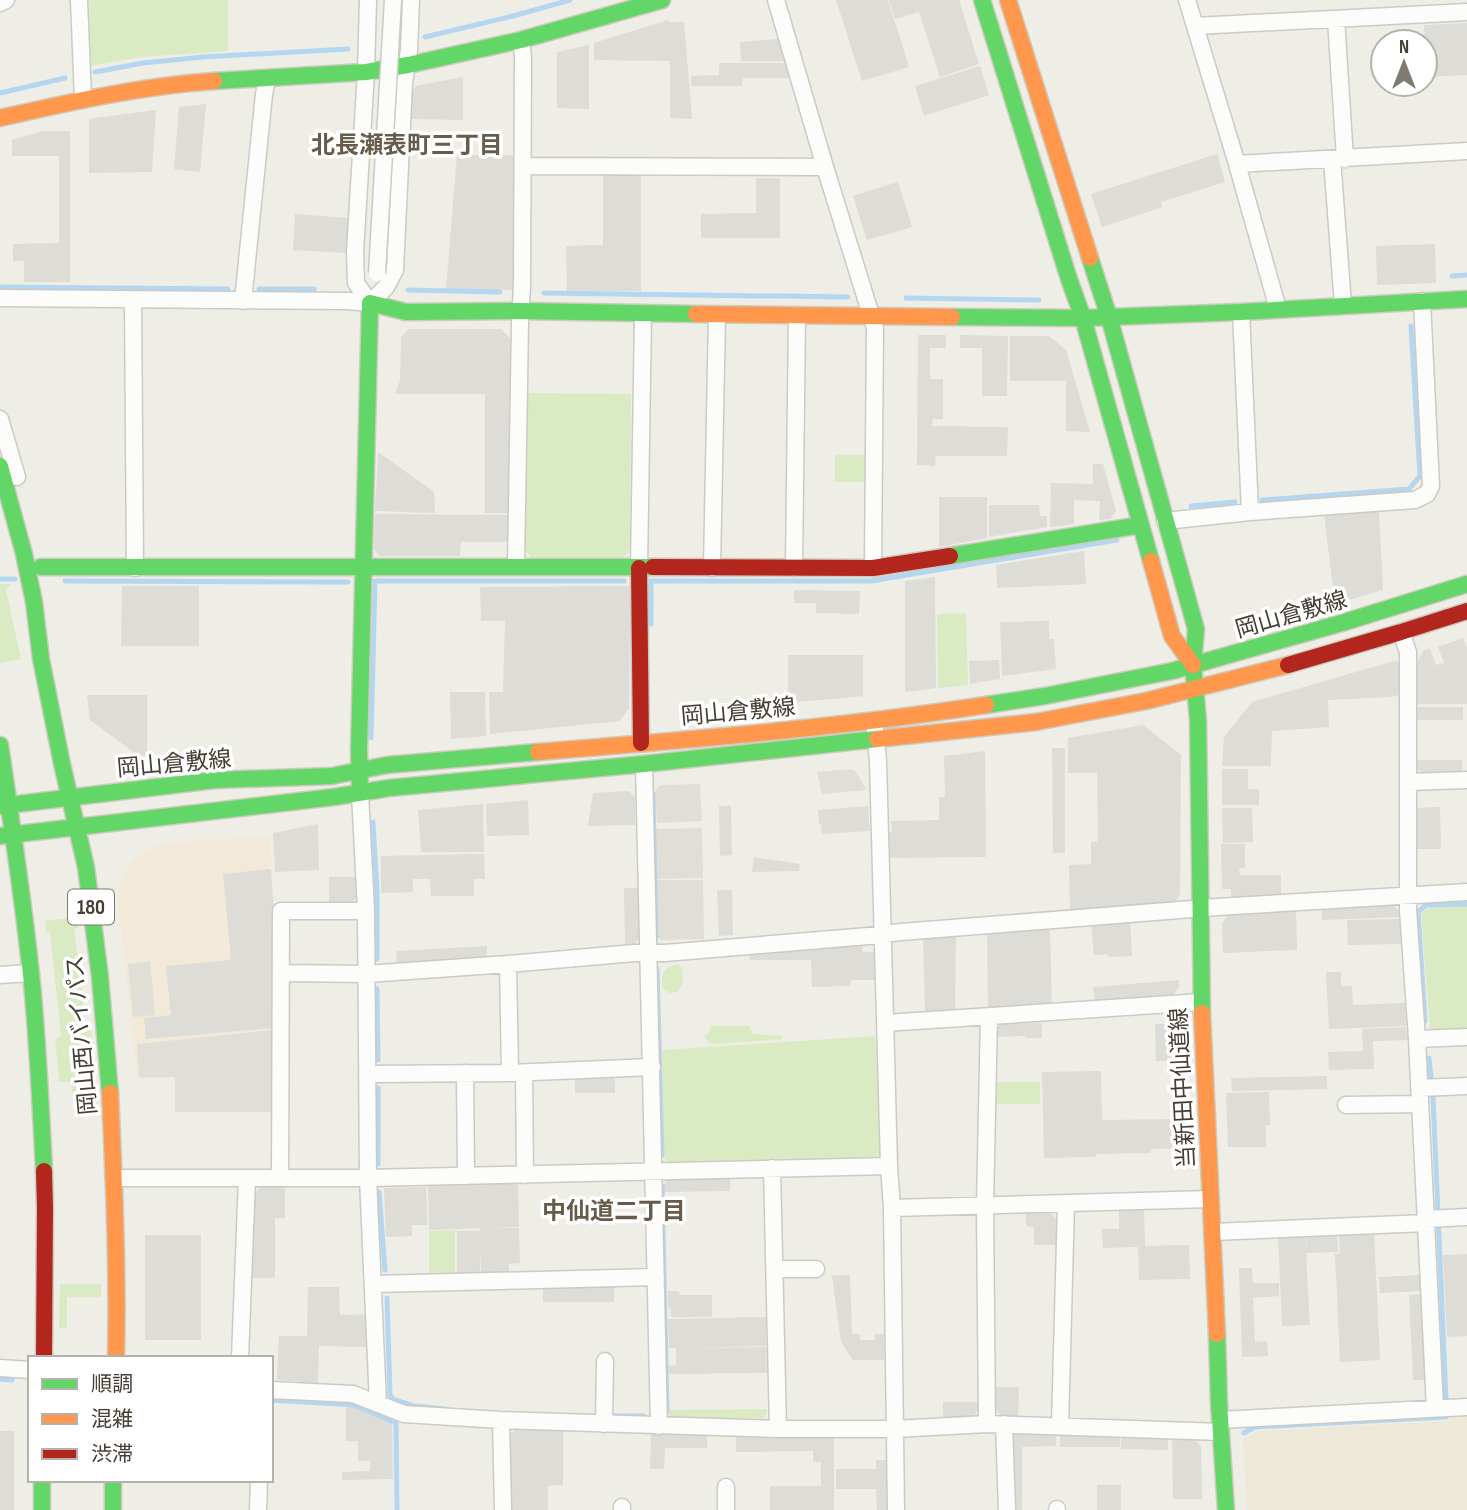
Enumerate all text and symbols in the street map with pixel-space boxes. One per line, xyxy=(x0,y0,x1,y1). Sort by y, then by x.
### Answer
north arrow xyxy=(1369,28,1439,98)
text: N xyxy=(1399,36,1409,59)
district label: 北長瀬表町三丁目 xyxy=(311,131,503,160)
street label: 岡山倉敷線 xyxy=(1232,586,1350,644)
street label: 岡山倉敷線 xyxy=(680,693,797,731)
street label: 岡山倉敷線 xyxy=(116,745,233,783)
road number: 180 xyxy=(68,890,114,925)
street label: 岡山西バイパス xyxy=(61,954,103,1116)
street label: 当新田中仙道線 xyxy=(1165,1007,1201,1169)
district label: 中仙道二丁目 xyxy=(542,1197,686,1226)
legend xyxy=(28,1356,273,1482)
text: 順調 xyxy=(91,1372,133,1397)
text: 混雑 xyxy=(91,1407,133,1432)
text: 渋滞 xyxy=(91,1442,133,1467)

